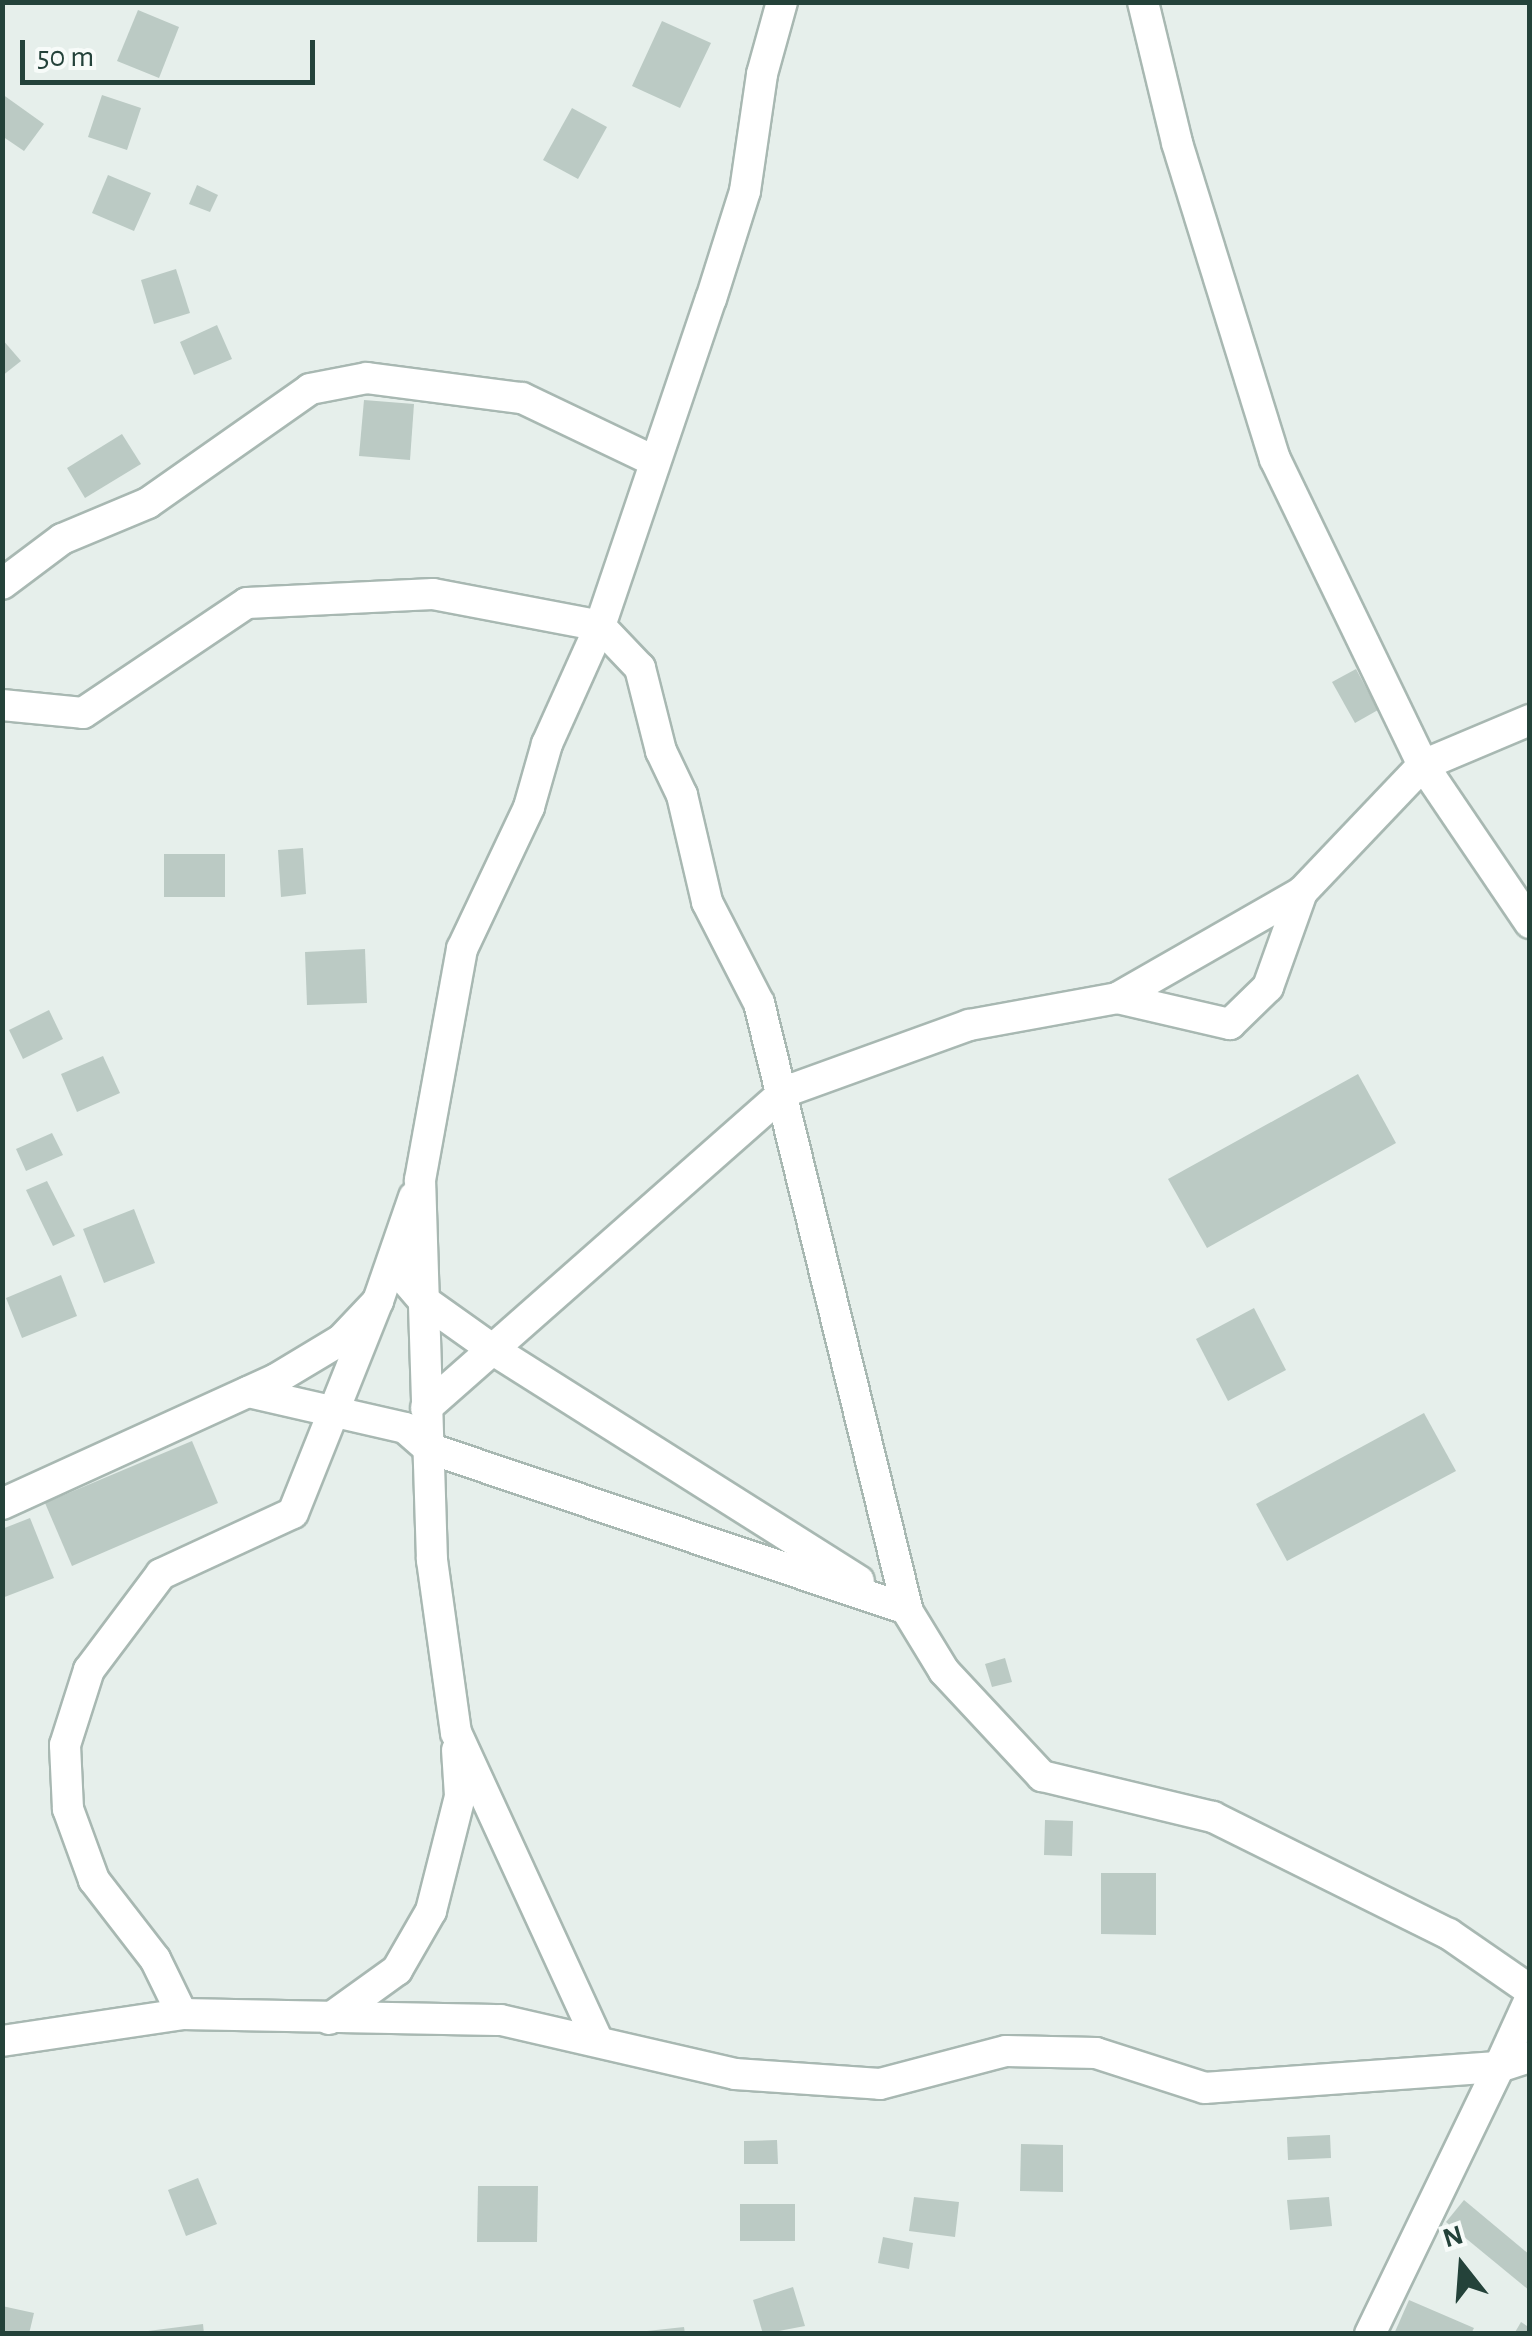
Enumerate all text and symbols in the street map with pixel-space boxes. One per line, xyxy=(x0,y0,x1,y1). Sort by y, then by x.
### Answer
scale bar xyxy=(25,20,320,82)
text: 50 m xyxy=(37,42,94,72)
north arrow xyxy=(1412,2216,1512,2316)
text: N xyxy=(1440,2221,1467,2254)

